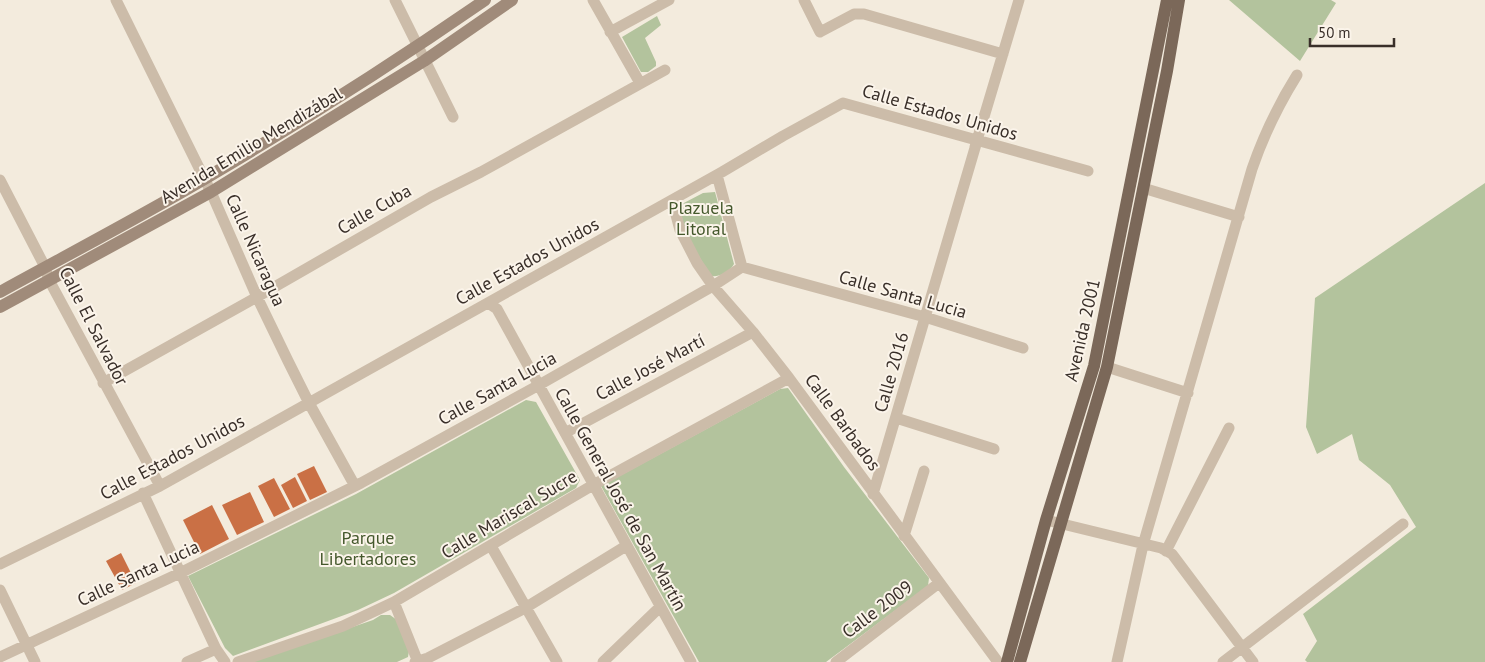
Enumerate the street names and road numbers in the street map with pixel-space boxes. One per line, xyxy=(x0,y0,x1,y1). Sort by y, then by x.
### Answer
street label: Calle Estados Unidos xyxy=(860,79,1020,145)
street label: Avenida Emilio Mendizábal xyxy=(156,81,347,208)
street label: Calle Cuba xyxy=(333,179,415,239)
street label: Calle Nicaragua xyxy=(221,190,291,310)
street label: Calle Estados Unidos xyxy=(451,212,603,310)
street label: Calle El Salvador xyxy=(54,263,134,389)
street label: Calle Santa Lucia xyxy=(836,265,970,323)
street label: Avenida 2001 xyxy=(1059,276,1105,384)
street label: Calle José Martí xyxy=(591,328,709,405)
street label: Calle 2016 xyxy=(869,329,913,415)
street label: Calle Santa Lucia xyxy=(434,346,560,430)
street label: Calle Barbados xyxy=(800,369,886,475)
street label: Calle General José de San Martín xyxy=(550,383,692,615)
street label: Calle Estados Unidos xyxy=(96,409,248,505)
street label: Calle Mariscal Sucre xyxy=(437,464,581,564)
street label: Calle Santa Lucia xyxy=(73,535,203,611)
street label: Calle 2009 xyxy=(837,575,917,643)

